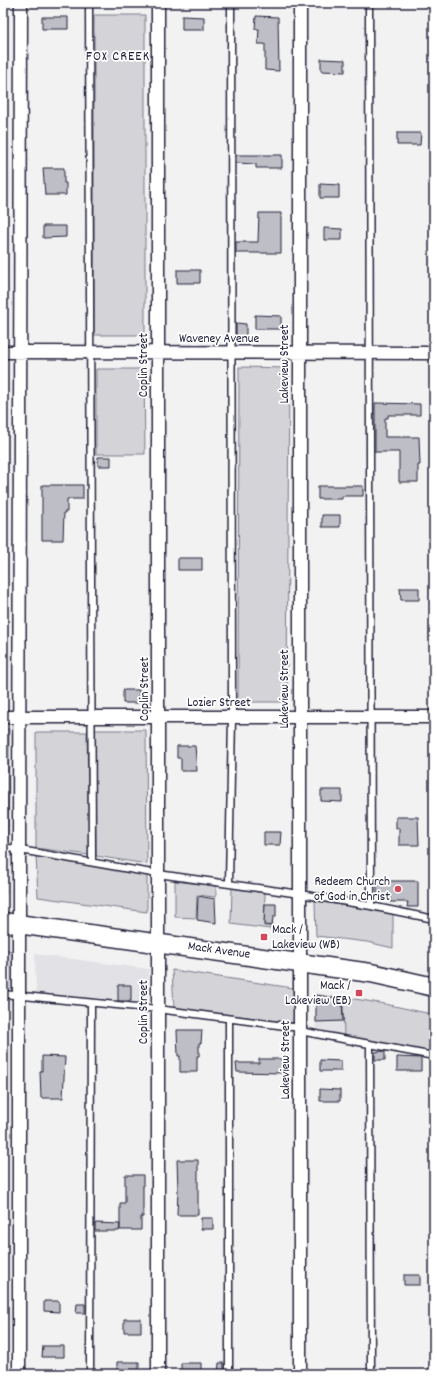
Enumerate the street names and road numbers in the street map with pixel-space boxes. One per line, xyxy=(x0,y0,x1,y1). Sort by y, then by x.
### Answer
street label: Lakeview Street xyxy=(276,324,295,403)
street label: Waveney Avenue xyxy=(179,330,259,349)
street label: Coplin Street xyxy=(135,333,154,397)
street label: Lakeview Street xyxy=(276,649,295,728)
street label: Coplin Street xyxy=(136,657,155,721)
street label: Lozier Street xyxy=(187,694,251,713)
street label: Mack Avenue xyxy=(187,937,252,965)
street label: Coplin Street xyxy=(135,980,154,1044)
street label: Lakeview Street xyxy=(277,1020,296,1099)

